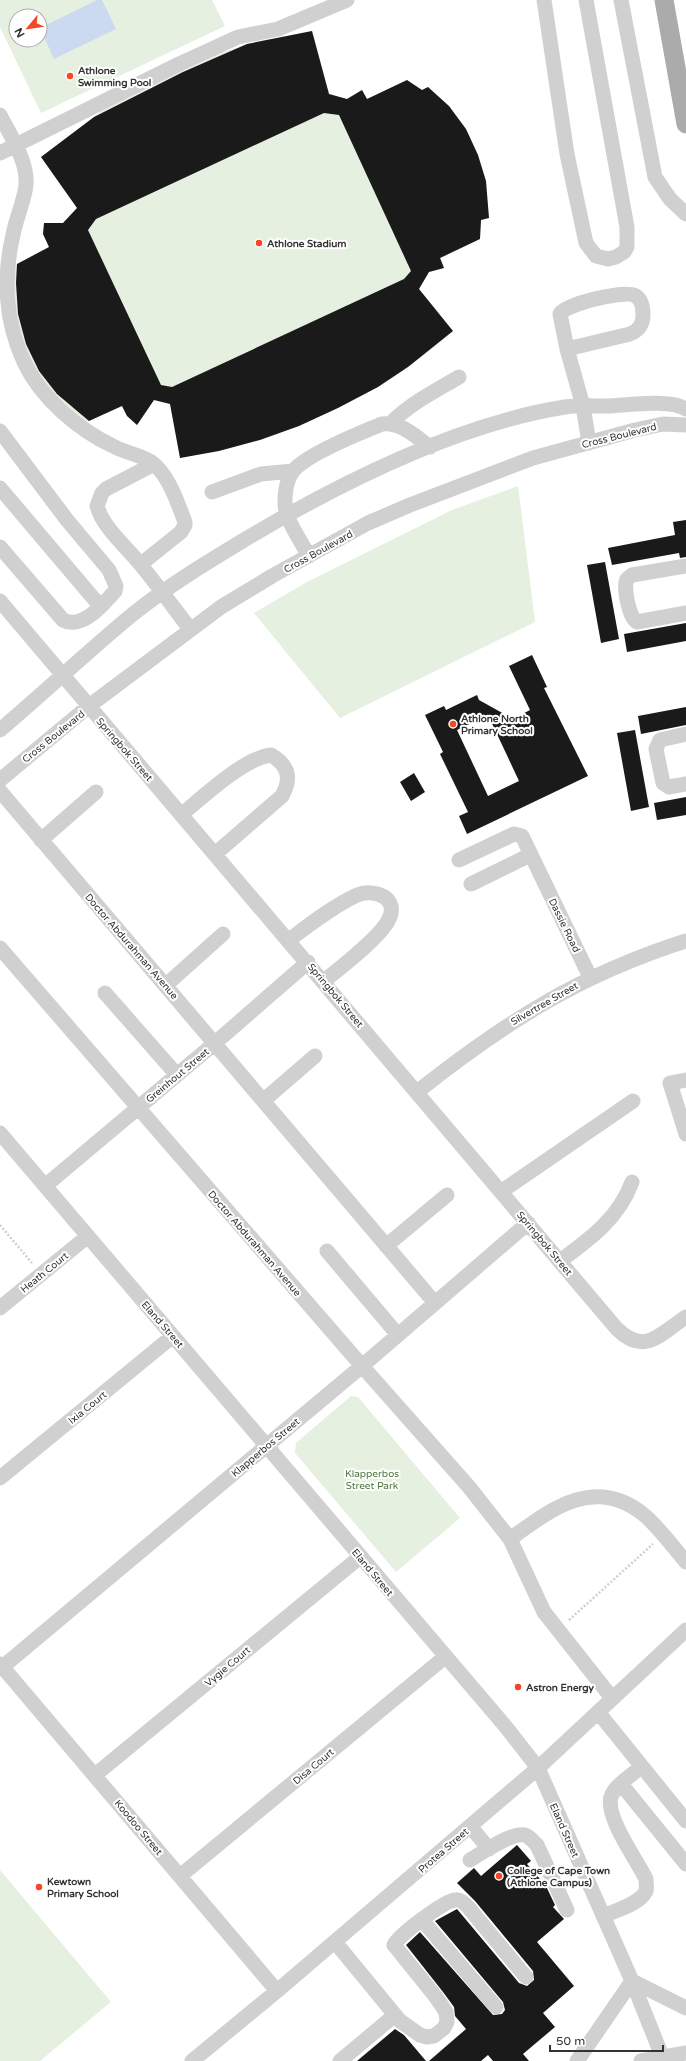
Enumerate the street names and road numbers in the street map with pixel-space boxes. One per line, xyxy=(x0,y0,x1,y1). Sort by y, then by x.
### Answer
street label: Cross Boulevard xyxy=(581,421,658,451)
street label: Cross Boulevard xyxy=(282,528,355,576)
street label: Cross Boulevard xyxy=(20,708,87,766)
street label: Springbok Street xyxy=(93,715,155,784)
street label: Doctor Abdurahman Avenue xyxy=(82,891,181,1002)
street label: Dassie Road xyxy=(546,897,582,954)
street label: Springbok Street xyxy=(305,961,366,1030)
street label: Silvertree Street xyxy=(509,980,580,1028)
street label: Greinhout Street xyxy=(144,1046,212,1106)
street label: Doctor Abdurahman Avenue xyxy=(205,1188,304,1299)
street label: Springbok Street xyxy=(514,1209,575,1278)
street label: Heath Court xyxy=(18,1250,71,1296)
street label: Eland Street xyxy=(139,1299,186,1351)
street label: Ixia Court xyxy=(66,1389,109,1427)
street label: Klapperbos Street xyxy=(229,1416,302,1480)
street label: Eland Street xyxy=(349,1547,396,1599)
street label: Vygie Court xyxy=(202,1644,253,1689)
street label: Disa Court xyxy=(291,1746,337,1787)
street label: Koodoo Street xyxy=(112,1798,165,1858)
street label: Eland Street xyxy=(547,1801,581,1860)
street label: Protea Street xyxy=(416,1826,471,1876)

